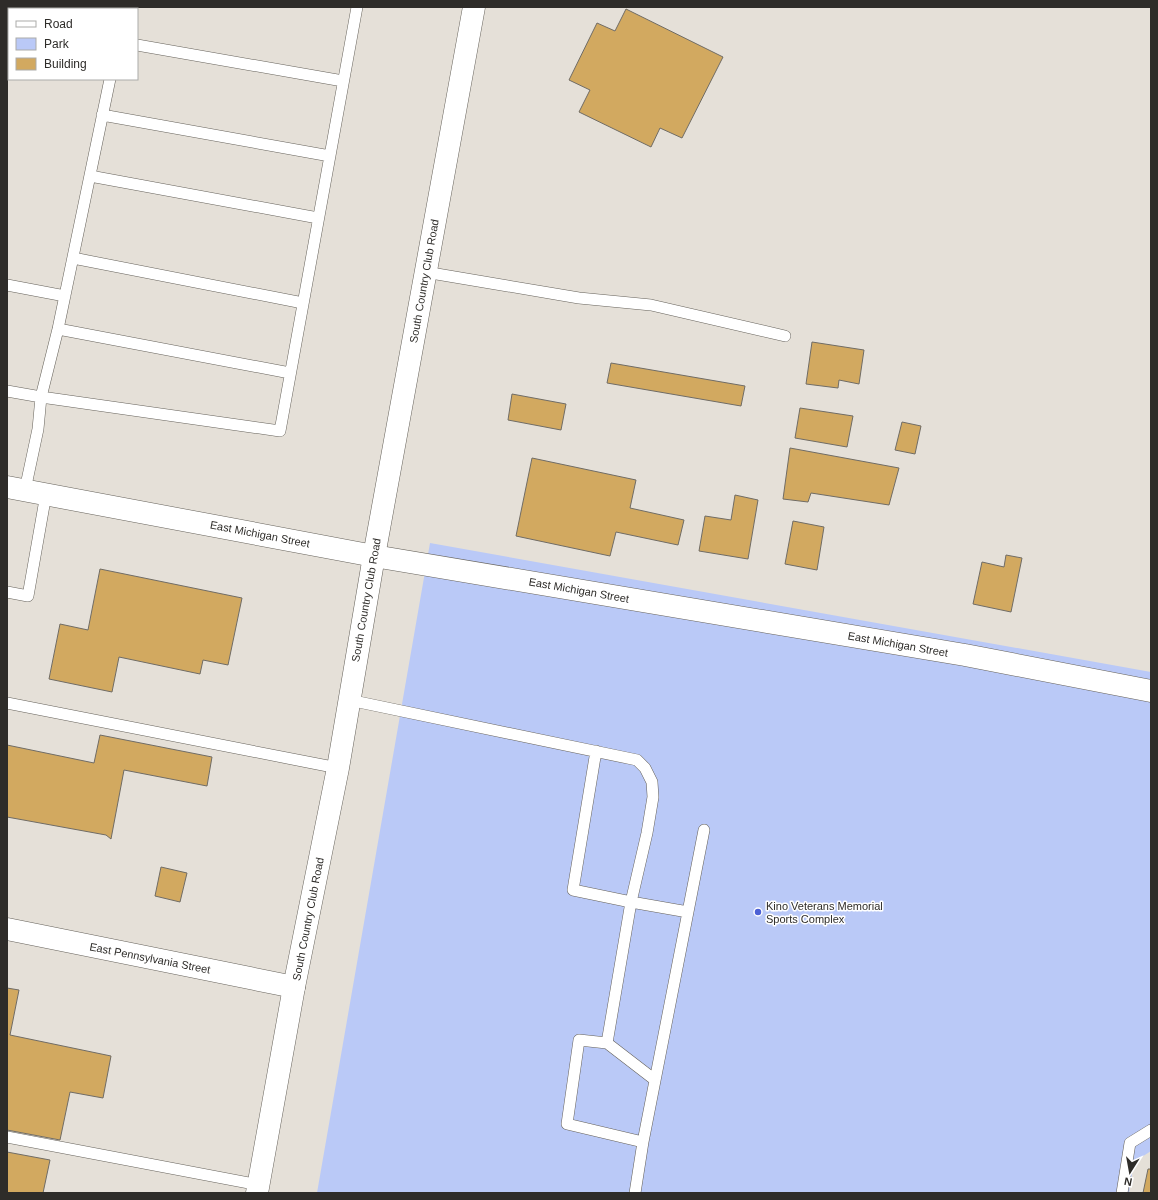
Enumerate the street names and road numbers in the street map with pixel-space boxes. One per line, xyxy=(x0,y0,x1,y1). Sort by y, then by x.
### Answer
street label: South Country Club Road xyxy=(407,218,441,344)
street label: East Michigan Street xyxy=(209,518,311,550)
street label: South Country Club Road xyxy=(349,537,383,663)
street label: East Michigan Street xyxy=(528,575,630,605)
street label: East Michigan Street xyxy=(847,629,949,659)
street label: South Country Club Road xyxy=(290,856,326,982)
street label: East Pennsylvania Street xyxy=(89,940,211,976)

